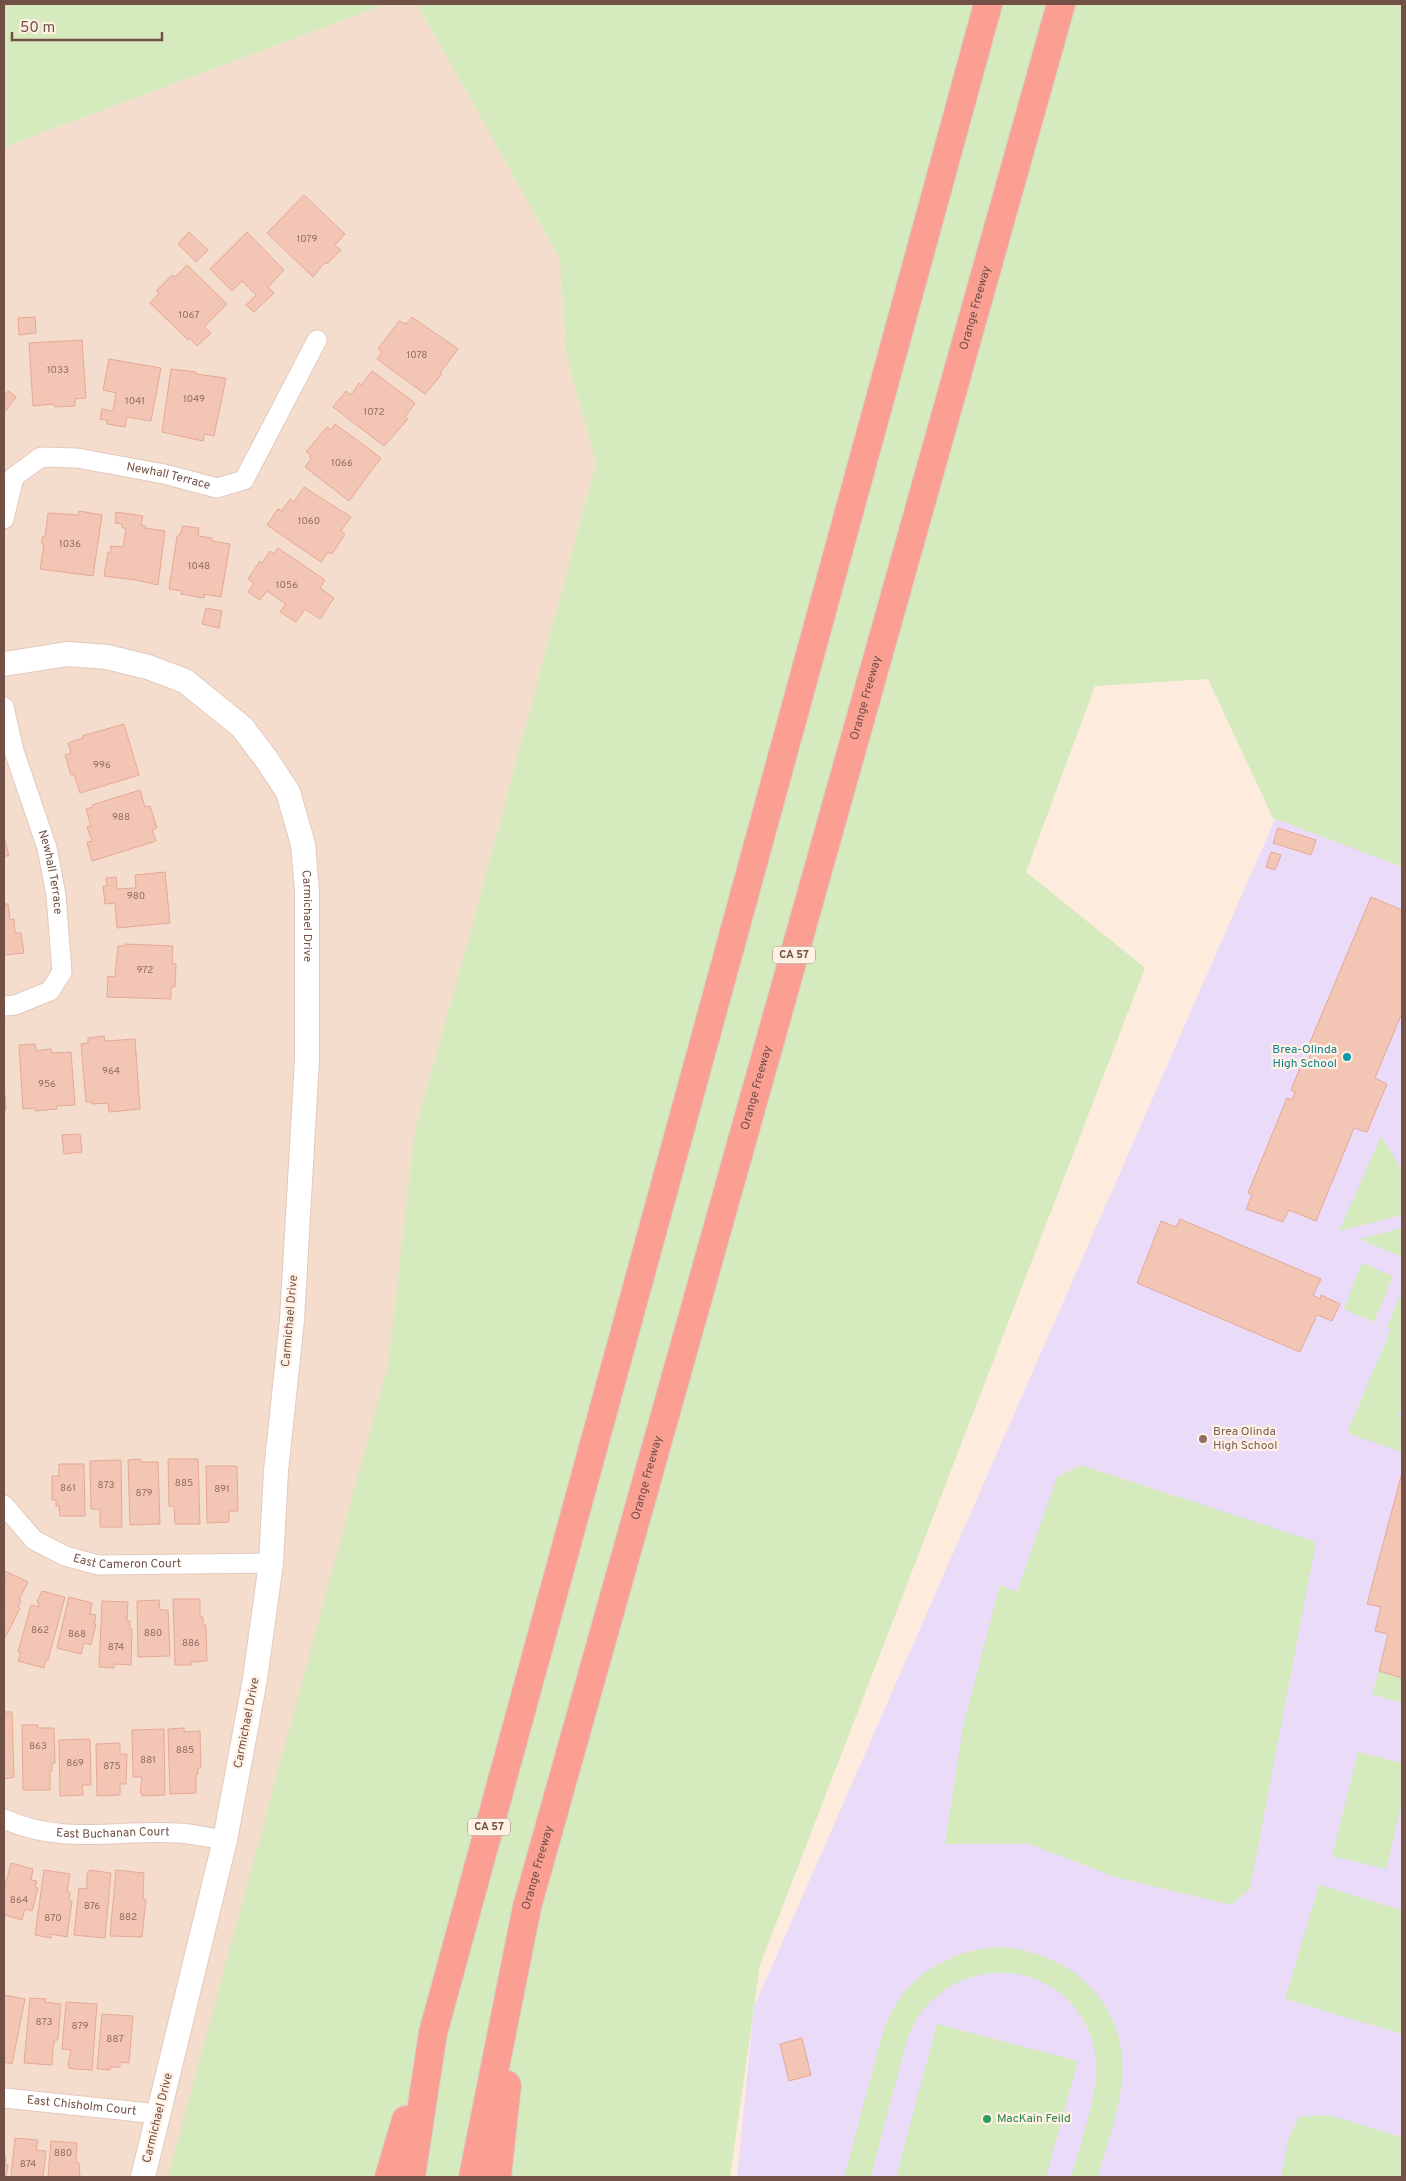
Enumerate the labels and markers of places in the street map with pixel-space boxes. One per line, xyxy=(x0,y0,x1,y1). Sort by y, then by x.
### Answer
place label: Brea-Olinda High School xyxy=(1272,1042,1337,1072)
marker: Brea-Olinda High School xyxy=(1341,1051,1353,1063)
place label: Brea Olinda High School xyxy=(1213,1424,1277,1454)
marker: Brea Olinda High School xyxy=(1197,1433,1209,1445)
place label: MacKain Feild xyxy=(997,2111,1071,2127)
marker: MacKain Feild xyxy=(981,2113,993,2125)

